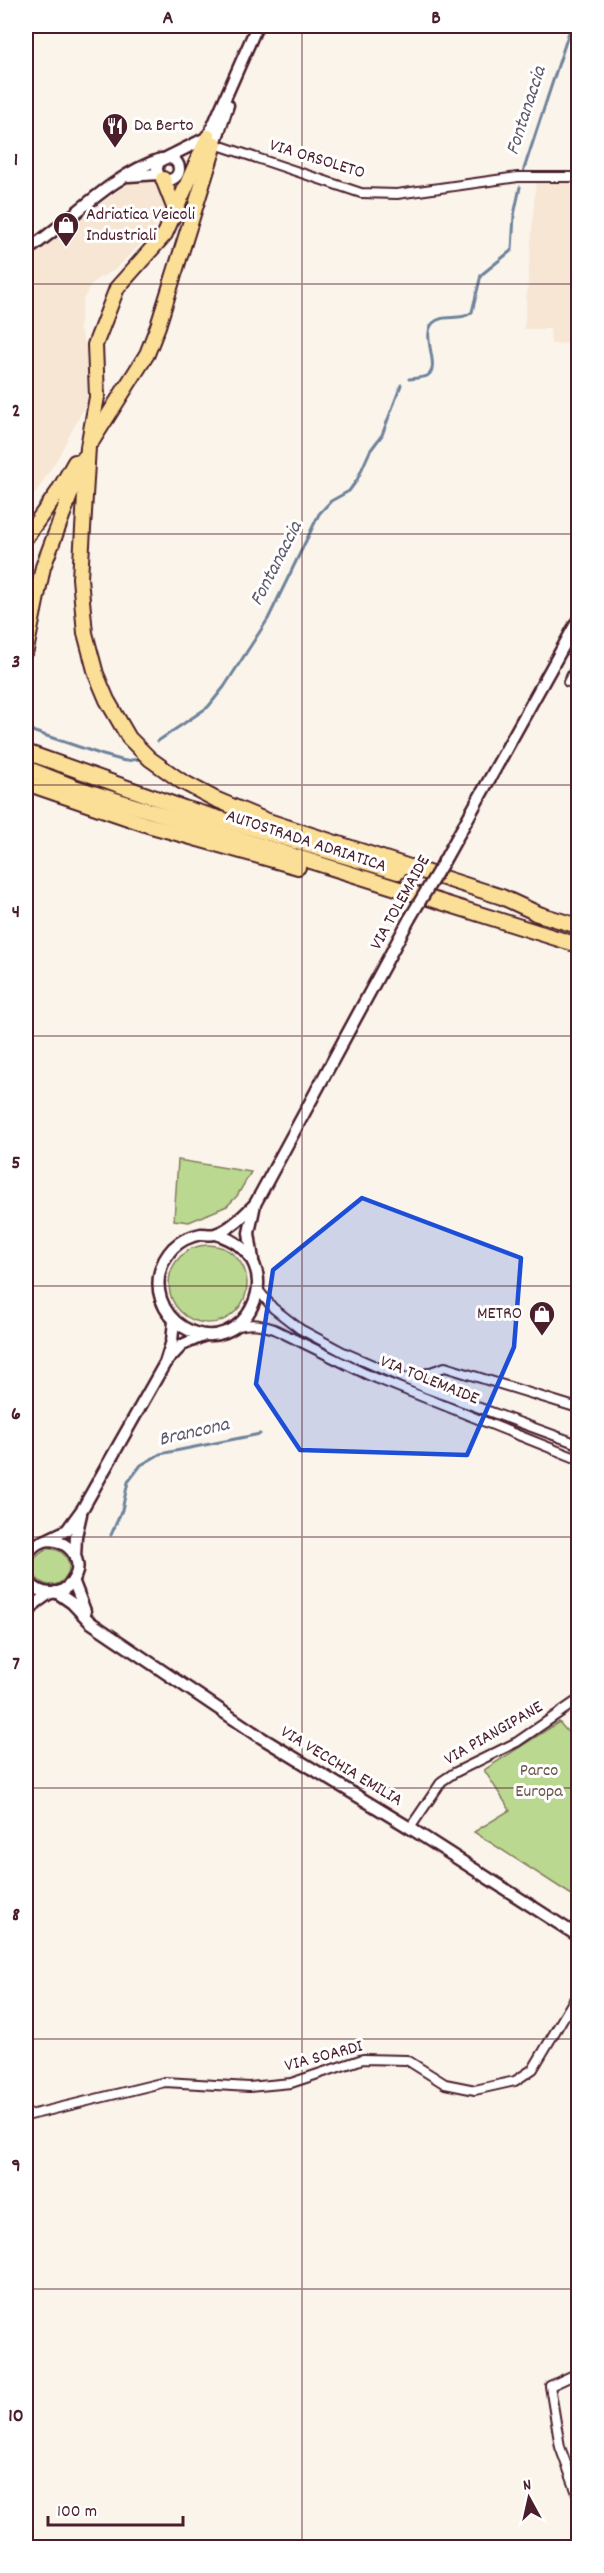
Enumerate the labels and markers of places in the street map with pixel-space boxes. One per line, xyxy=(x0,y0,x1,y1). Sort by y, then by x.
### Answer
restaurant icon: Da Berto xyxy=(100,111,130,149)
place label: Da Berto xyxy=(134,114,194,139)
place label: Adriatica Veicoli Industriali xyxy=(86,203,195,249)
shop icon: Adriatica Veicoli Industriali xyxy=(51,210,81,248)
shop icon: METRO xyxy=(527,1299,557,1337)
place label: METRO xyxy=(477,1302,522,1327)

